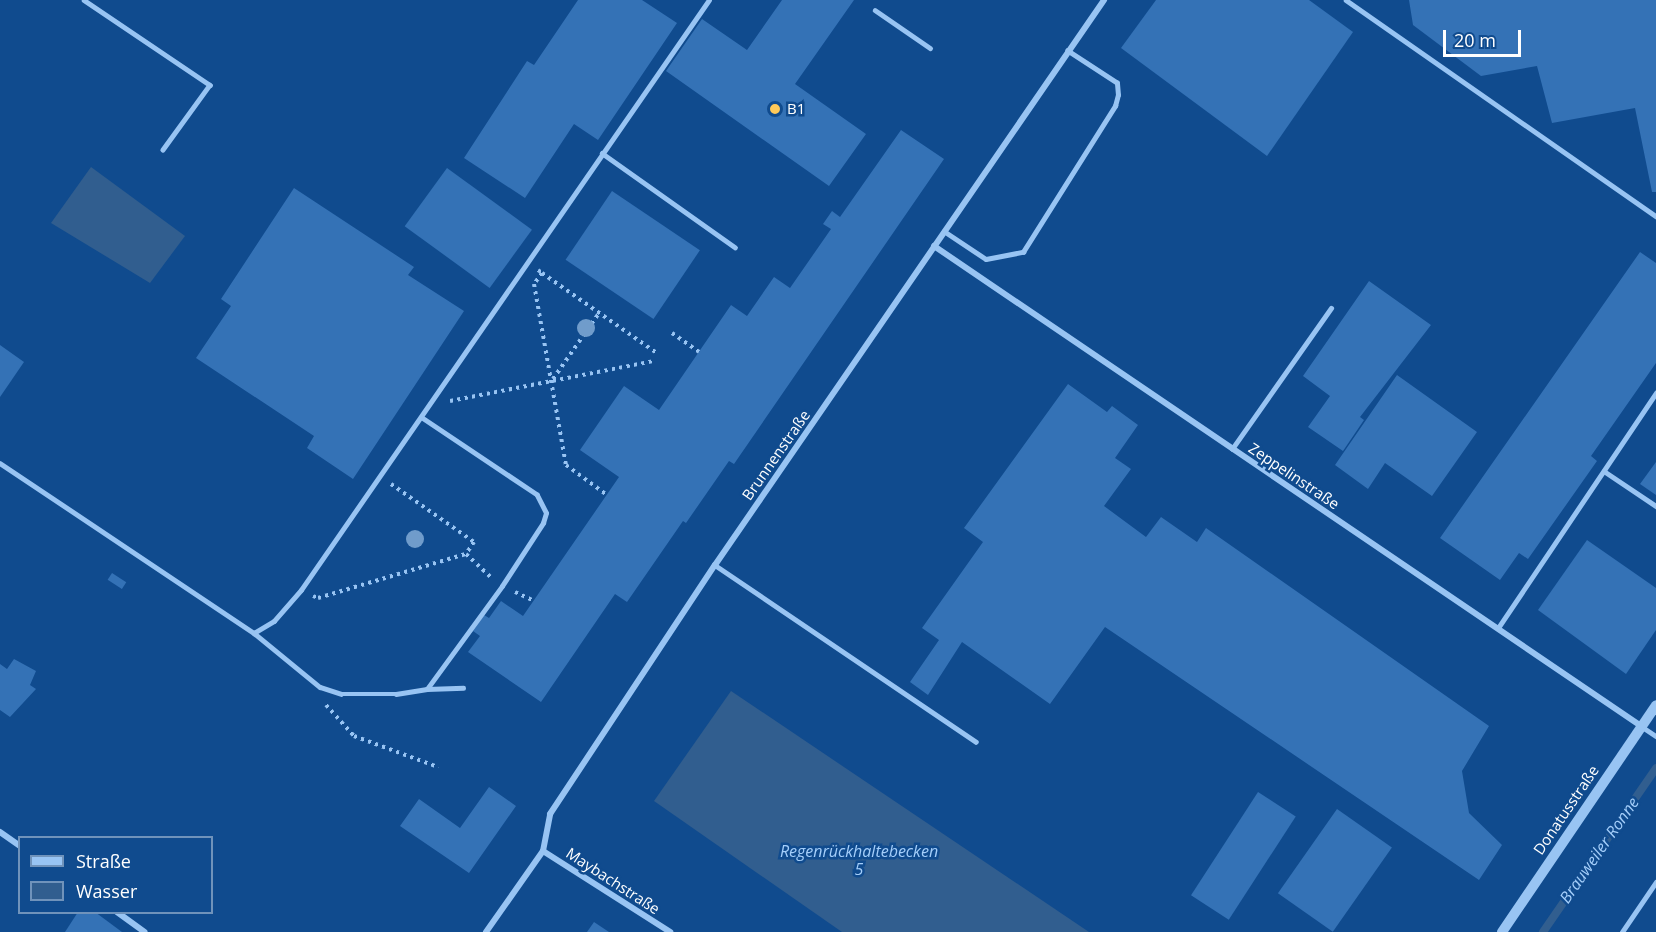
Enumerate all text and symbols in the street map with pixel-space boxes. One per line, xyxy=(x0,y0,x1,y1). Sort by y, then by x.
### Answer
scale bar xyxy=(1446,18,1524,56)
text: 20 m xyxy=(1454,28,1496,52)
place label: B1 xyxy=(787,100,805,118)
marker: B1 xyxy=(768,102,782,116)
street label: Brunnenstraße xyxy=(738,407,814,503)
street label: Zeppelinstraße xyxy=(1245,439,1343,513)
street label: Donatusstraße xyxy=(1530,762,1602,858)
water label: Brauweiler Ronne xyxy=(1555,793,1643,907)
legend xyxy=(18,836,213,914)
water label: Regenrückhaltebecken 5 xyxy=(780,841,938,879)
street label: Maybachstraße xyxy=(563,844,663,918)
text: Straße xyxy=(76,849,131,873)
text: Wasser xyxy=(76,879,137,903)

